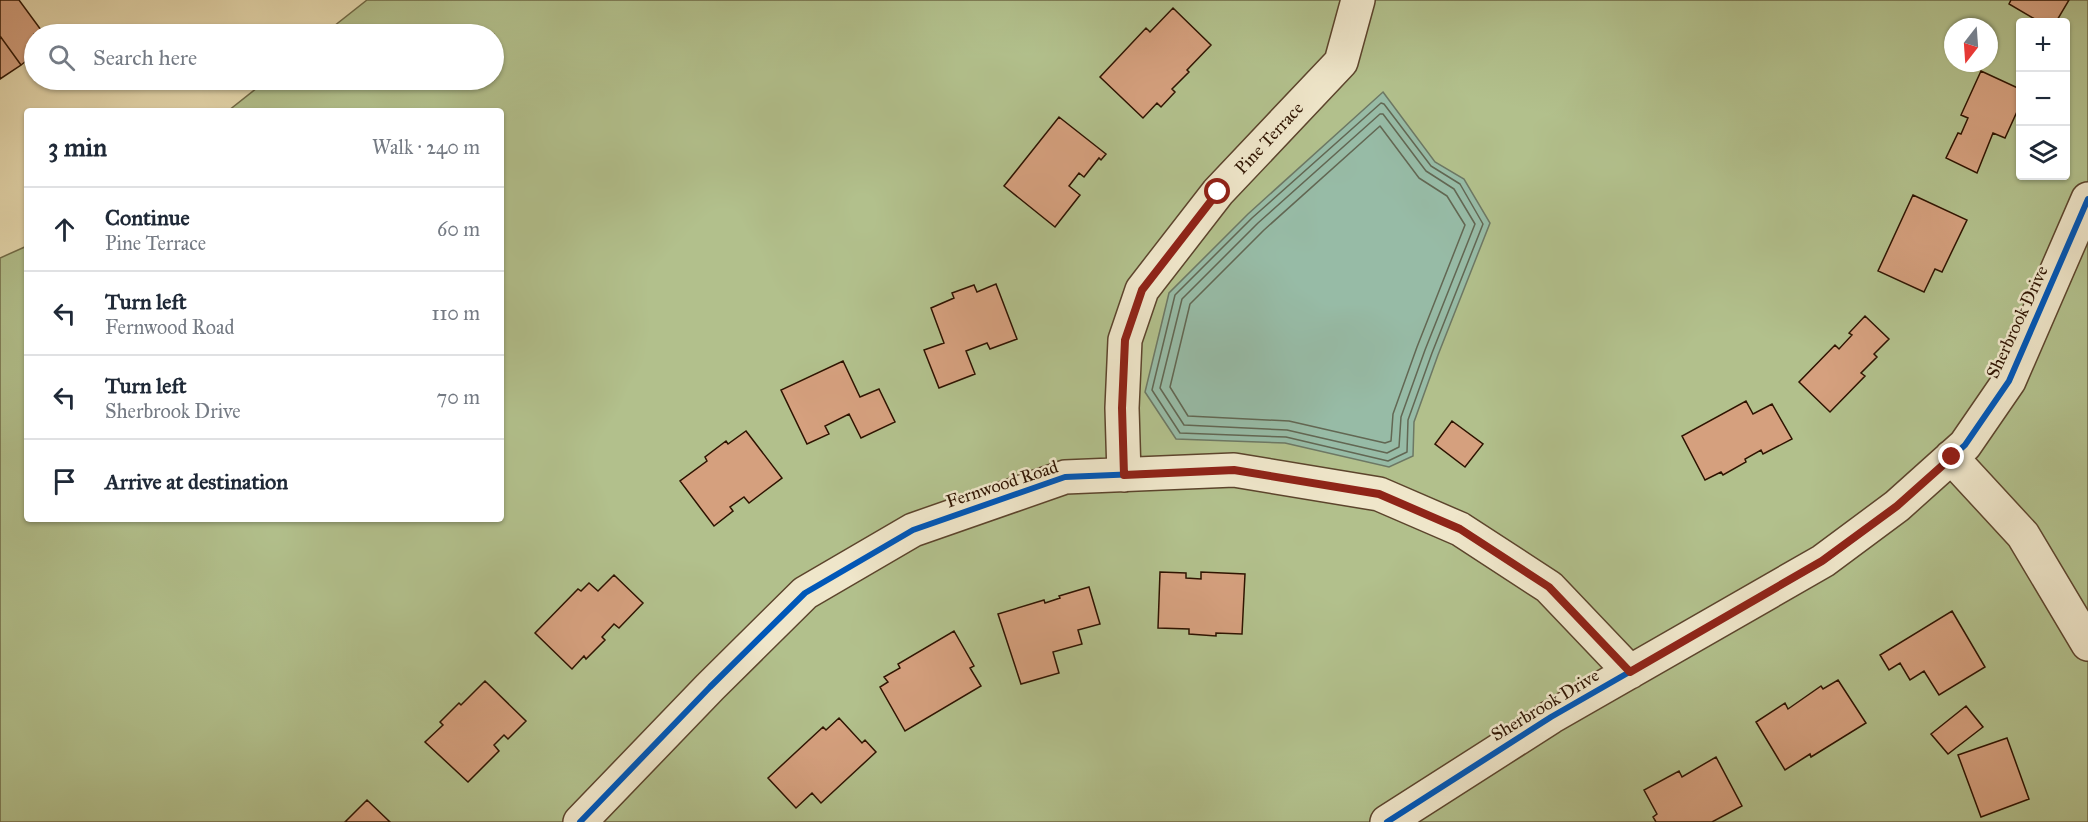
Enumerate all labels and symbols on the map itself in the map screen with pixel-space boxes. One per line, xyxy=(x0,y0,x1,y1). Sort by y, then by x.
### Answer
north arrow xyxy=(1944,18,1998,72)
street label: Pine Terrace xyxy=(1230,97,1308,179)
route start xyxy=(1204,178,1230,204)
street label: Sherbrook Drive xyxy=(1981,262,2053,382)
route end xyxy=(1938,443,1964,469)
street label: Fernwood Road xyxy=(943,456,1061,512)
street label: Sherbrook Drive xyxy=(1487,664,1603,746)

